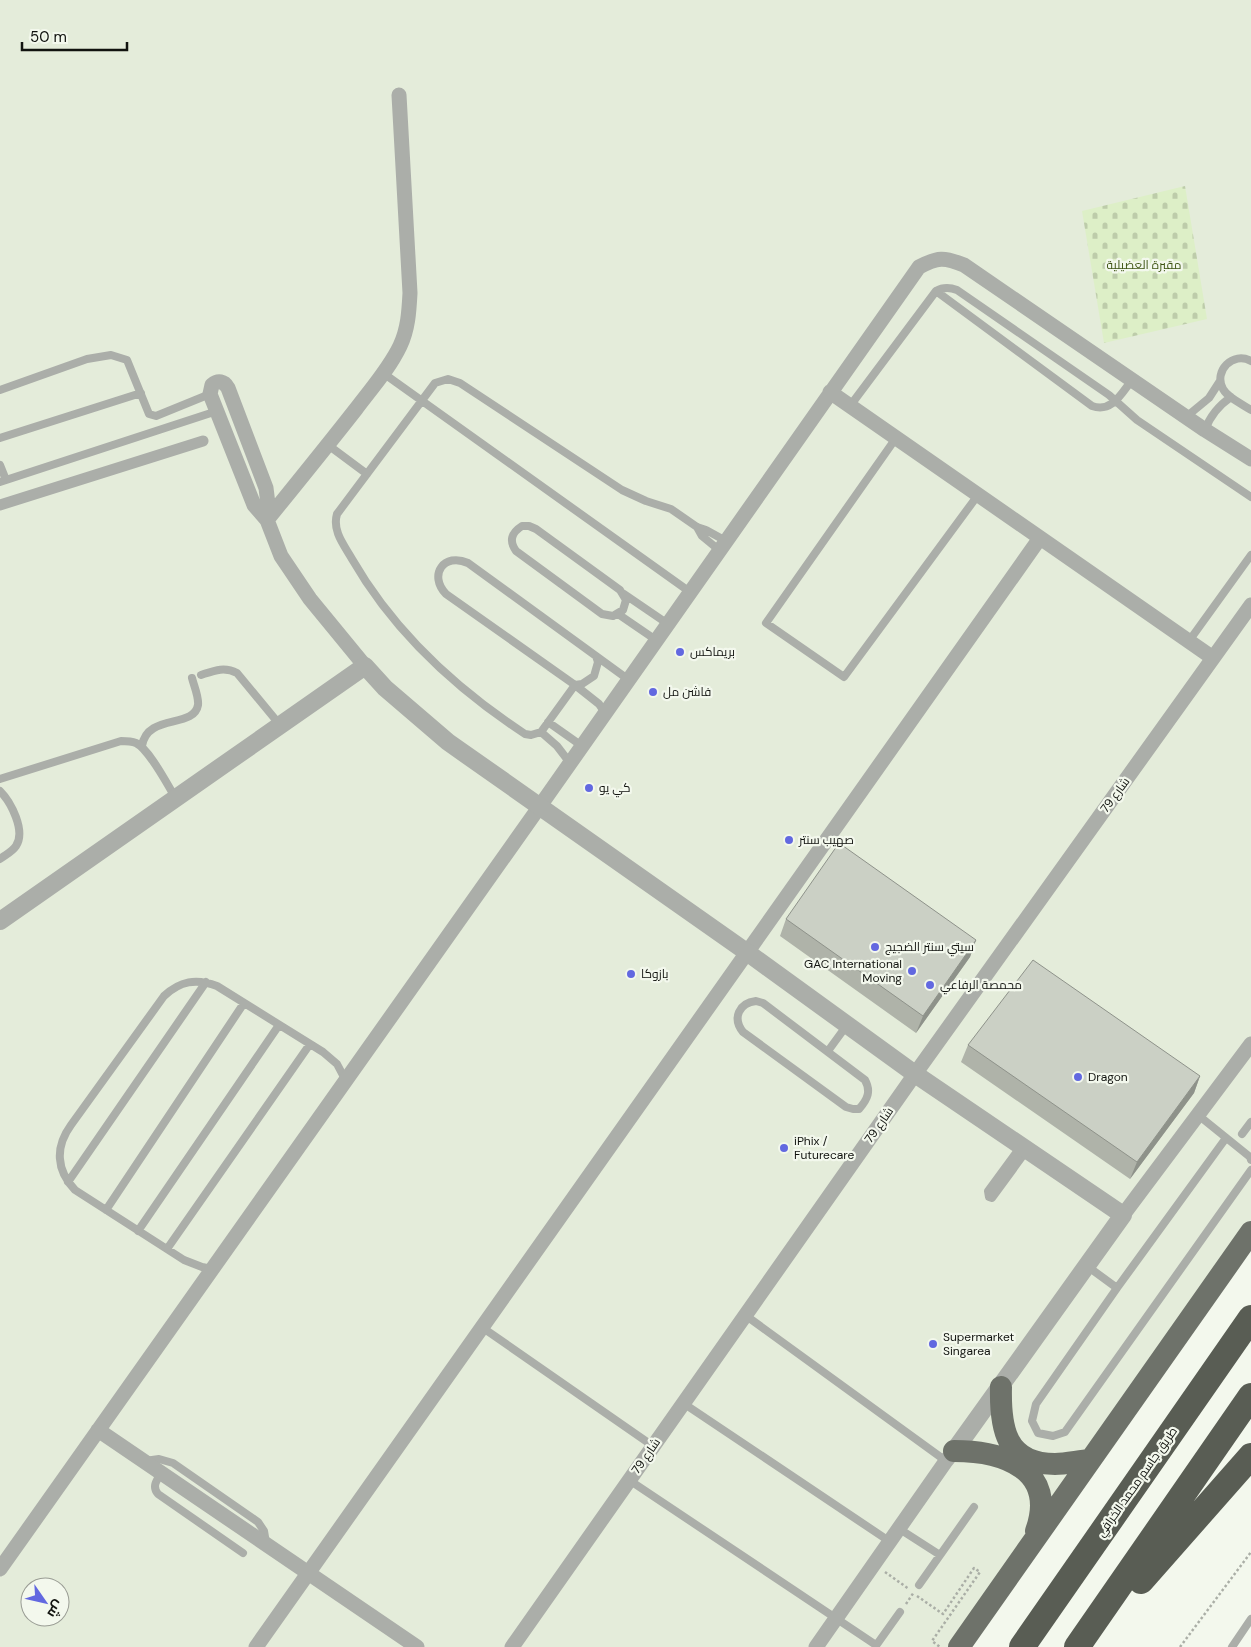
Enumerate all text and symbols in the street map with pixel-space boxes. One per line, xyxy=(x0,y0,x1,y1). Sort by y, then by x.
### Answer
scale bar xyxy=(22,20,128,52)
text: 50 m xyxy=(30,27,67,47)
park label: مقبرة العضيلية xyxy=(1107,257,1181,273)
place label: بريماكس xyxy=(690,644,735,660)
marker: بريماكس xyxy=(674,646,686,658)
place label: فاشن مل xyxy=(663,684,711,700)
marker: فاشن مل xyxy=(647,686,659,698)
street label: شارع 79 xyxy=(1097,774,1133,816)
place label: كي يو xyxy=(599,780,630,798)
marker: كي يو xyxy=(583,782,595,794)
place label: صهيب سنتر xyxy=(798,832,854,848)
marker: صهيب سنتر xyxy=(783,834,795,846)
place label: سيتي سنتر الضجيج xyxy=(885,939,974,957)
marker: سيتي سنتر الضجيج xyxy=(869,941,881,953)
place label: GAC International Moving xyxy=(804,956,902,986)
marker: GAC International Moving xyxy=(906,965,918,977)
place label: بازوكا xyxy=(641,966,668,982)
marker: بازوكا xyxy=(625,968,637,980)
place label: محمصة الرفاعي xyxy=(940,977,1022,995)
marker: محمصة الرفاعي xyxy=(924,979,936,991)
place label: Dragon xyxy=(1088,1069,1128,1085)
marker: Dragon xyxy=(1072,1071,1084,1083)
street label: شارع 79 xyxy=(861,1104,897,1146)
place label: iPhix / Futurecare xyxy=(794,1133,855,1163)
marker: iPhix / Futurecare xyxy=(778,1142,790,1154)
place label: Supermarket Singarea xyxy=(943,1329,1014,1359)
marker: Supermarket Singarea xyxy=(927,1338,939,1350)
street label: طريق جاسم محمد الخرافي xyxy=(1093,1424,1183,1541)
street label: شارع 79 xyxy=(628,1435,664,1477)
north arrow xyxy=(20,1577,70,1627)
text: ش xyxy=(43,1597,68,1622)

